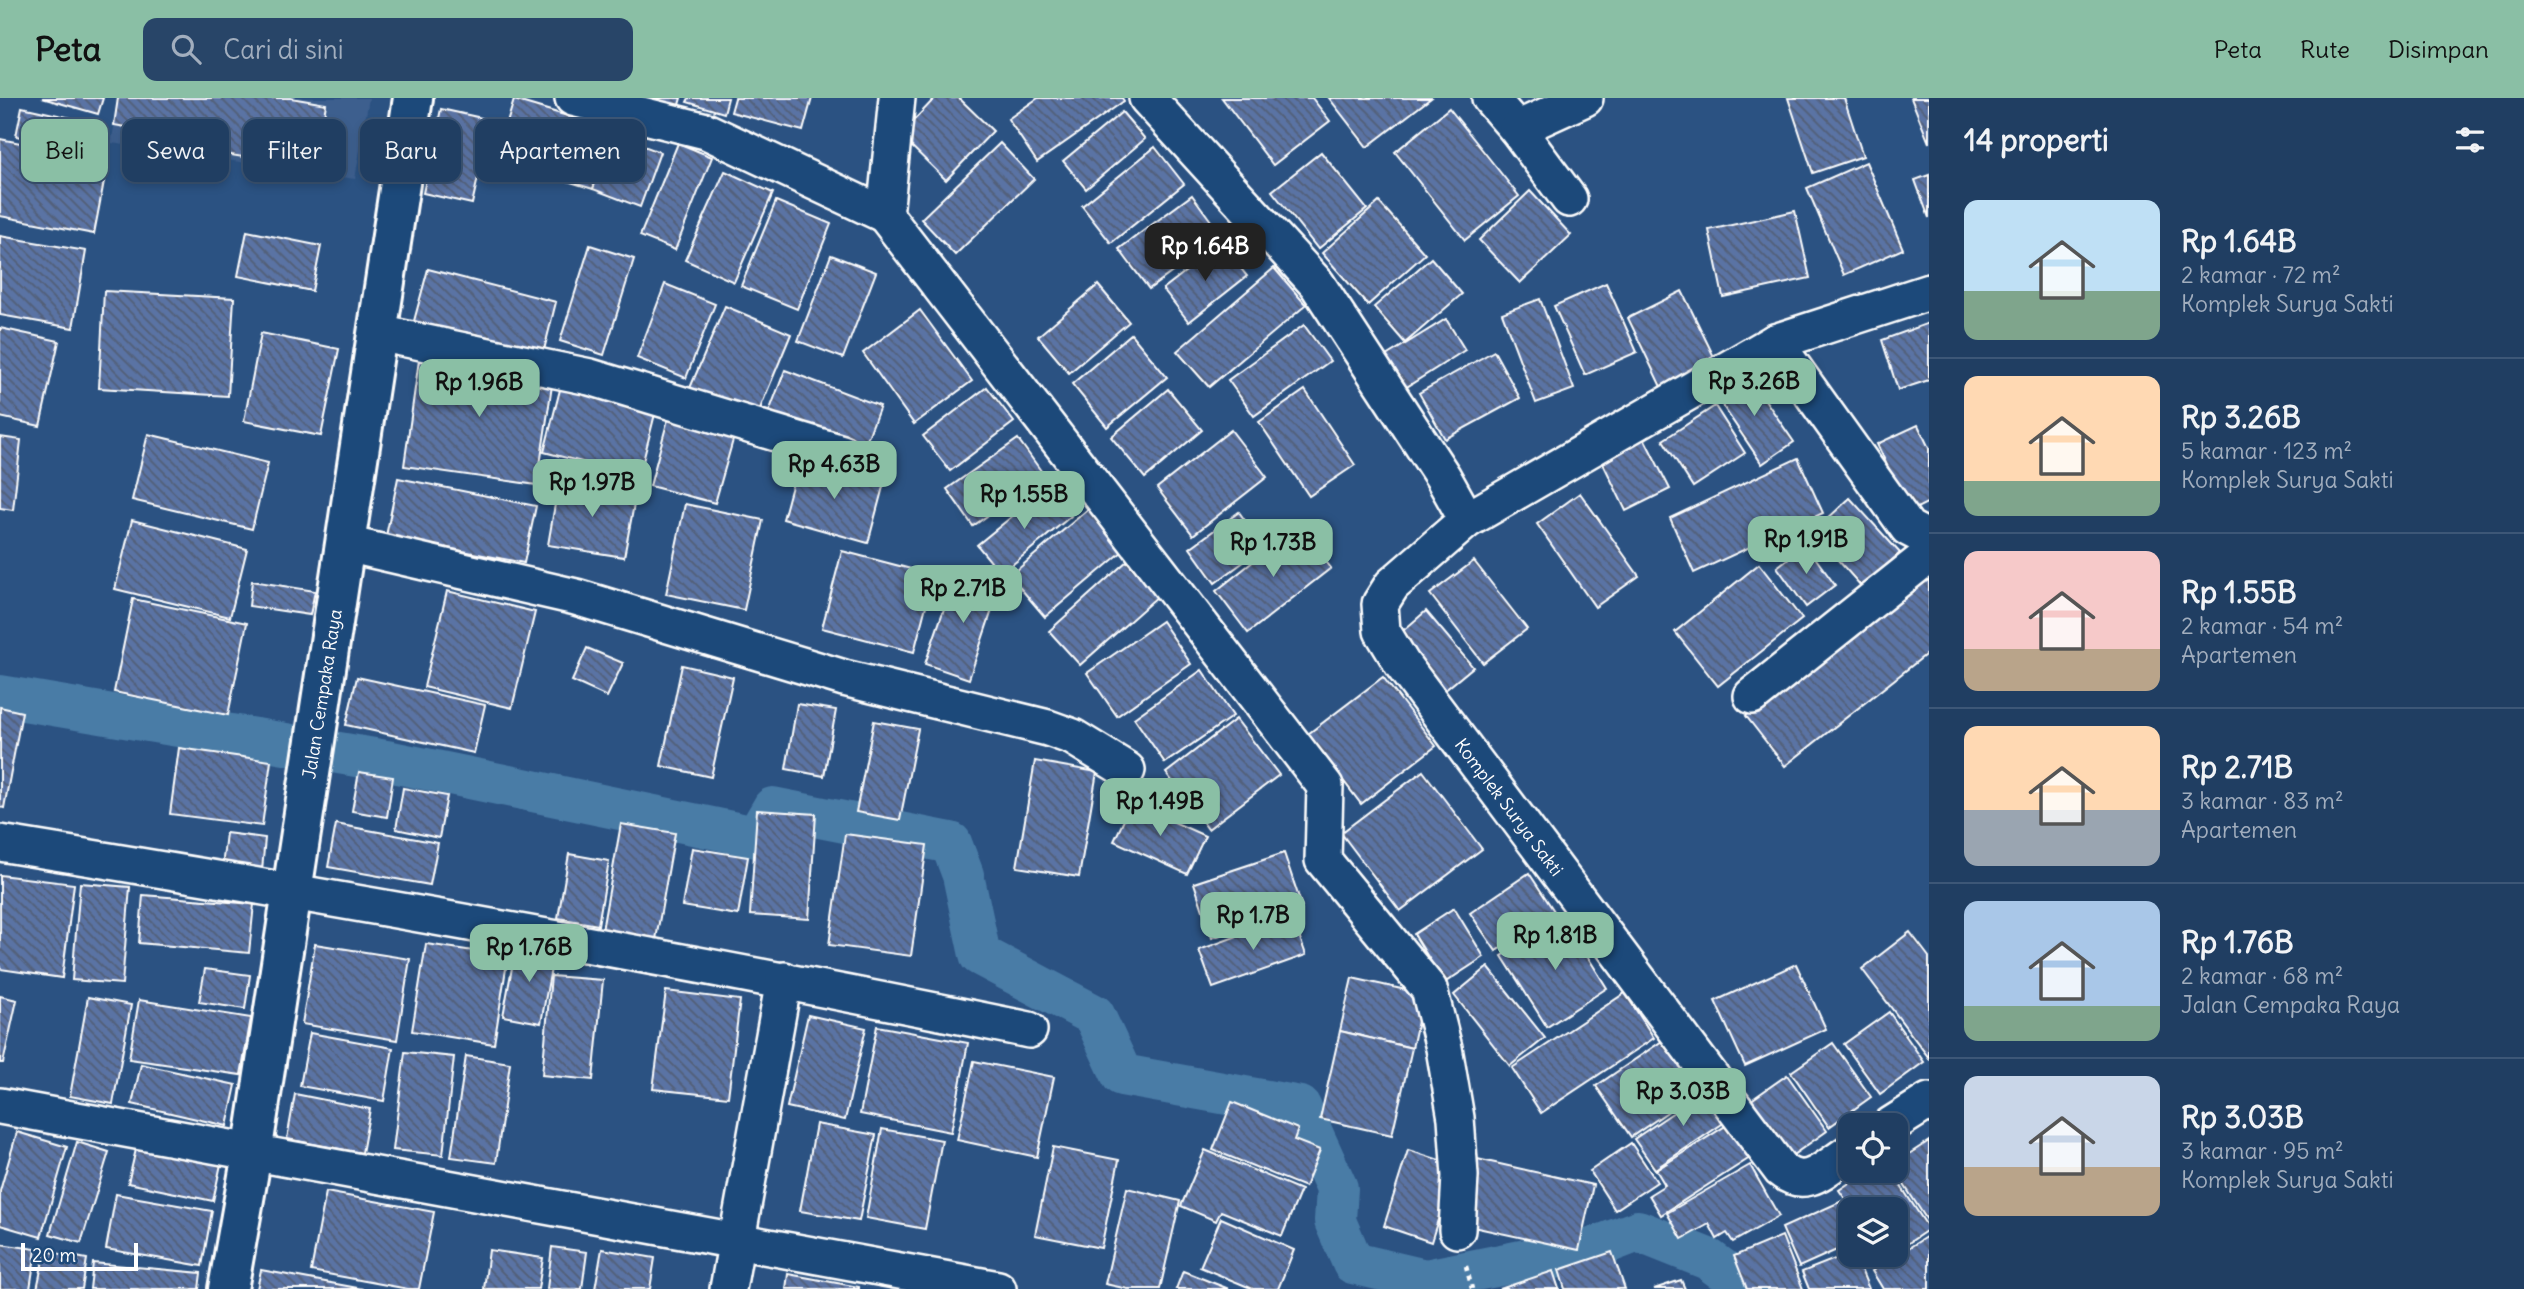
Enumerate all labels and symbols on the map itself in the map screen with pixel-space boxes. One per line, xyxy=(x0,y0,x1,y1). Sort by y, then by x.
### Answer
pin: Rp 1.64B xyxy=(1133,223,1277,283)
pin: Rp 3.26B xyxy=(1682,358,1826,418)
pin: Rp 1.96B xyxy=(407,360,551,419)
pin: Rp 4.63B xyxy=(762,442,906,501)
pin: Rp 1.97B xyxy=(520,460,664,519)
pin: Rp 1.55B xyxy=(952,472,1096,531)
pin: Rp 1.91B xyxy=(1734,517,1878,576)
pin: Rp 1.73B xyxy=(1201,519,1345,579)
pin: Rp 2.71B xyxy=(891,566,1035,625)
street label: Jalan Cempaka Raya xyxy=(297,608,347,780)
street label: Komplek Surya Sakti xyxy=(1450,734,1568,880)
pin: Rp 1.49B xyxy=(1088,778,1232,838)
pin: Rp 1.7B xyxy=(1188,892,1318,952)
pin: Rp 1.81B xyxy=(1483,912,1627,972)
pin: Rp 1.76B xyxy=(457,924,601,984)
pin: Rp 3.03B xyxy=(1611,1068,1755,1128)
scale bar xyxy=(21,1240,138,1272)

